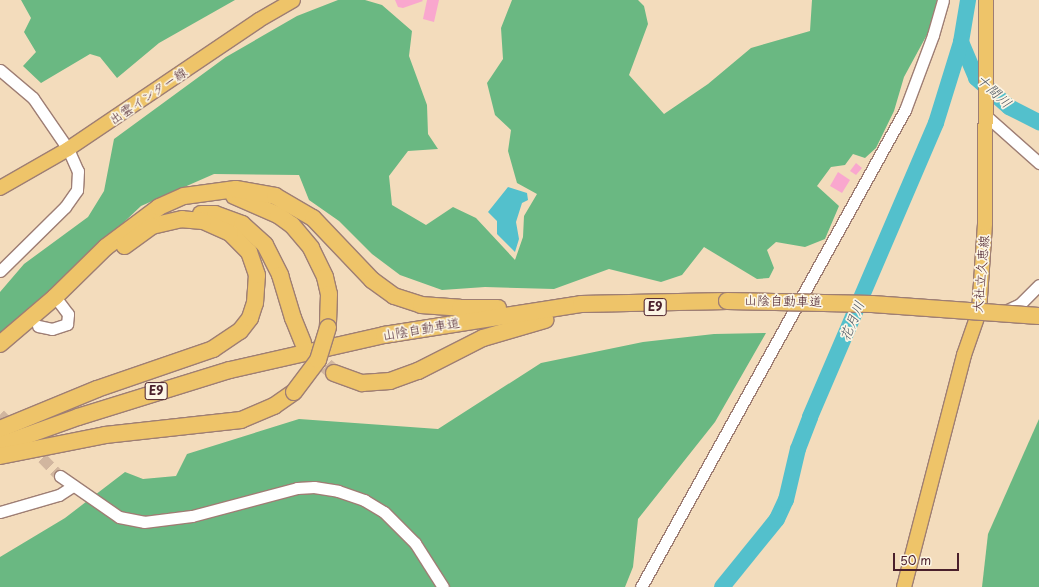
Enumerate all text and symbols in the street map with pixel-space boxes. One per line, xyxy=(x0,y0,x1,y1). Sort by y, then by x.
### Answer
street label: 出雲インター線 xyxy=(106,64,190,128)
water label: 十間川 xyxy=(973,71,1015,111)
street label: 大社立久恵線 xyxy=(970,234,992,314)
street label: 山陰自動車道 xyxy=(744,293,822,309)
road number: E9 xyxy=(643,297,667,317)
water label: 花月川 xyxy=(836,298,868,344)
street label: 山陰自動車道 xyxy=(381,315,461,343)
road number: E9 xyxy=(144,381,168,401)
scale bar xyxy=(895,545,961,571)
text: 50 m xyxy=(900,551,931,569)

